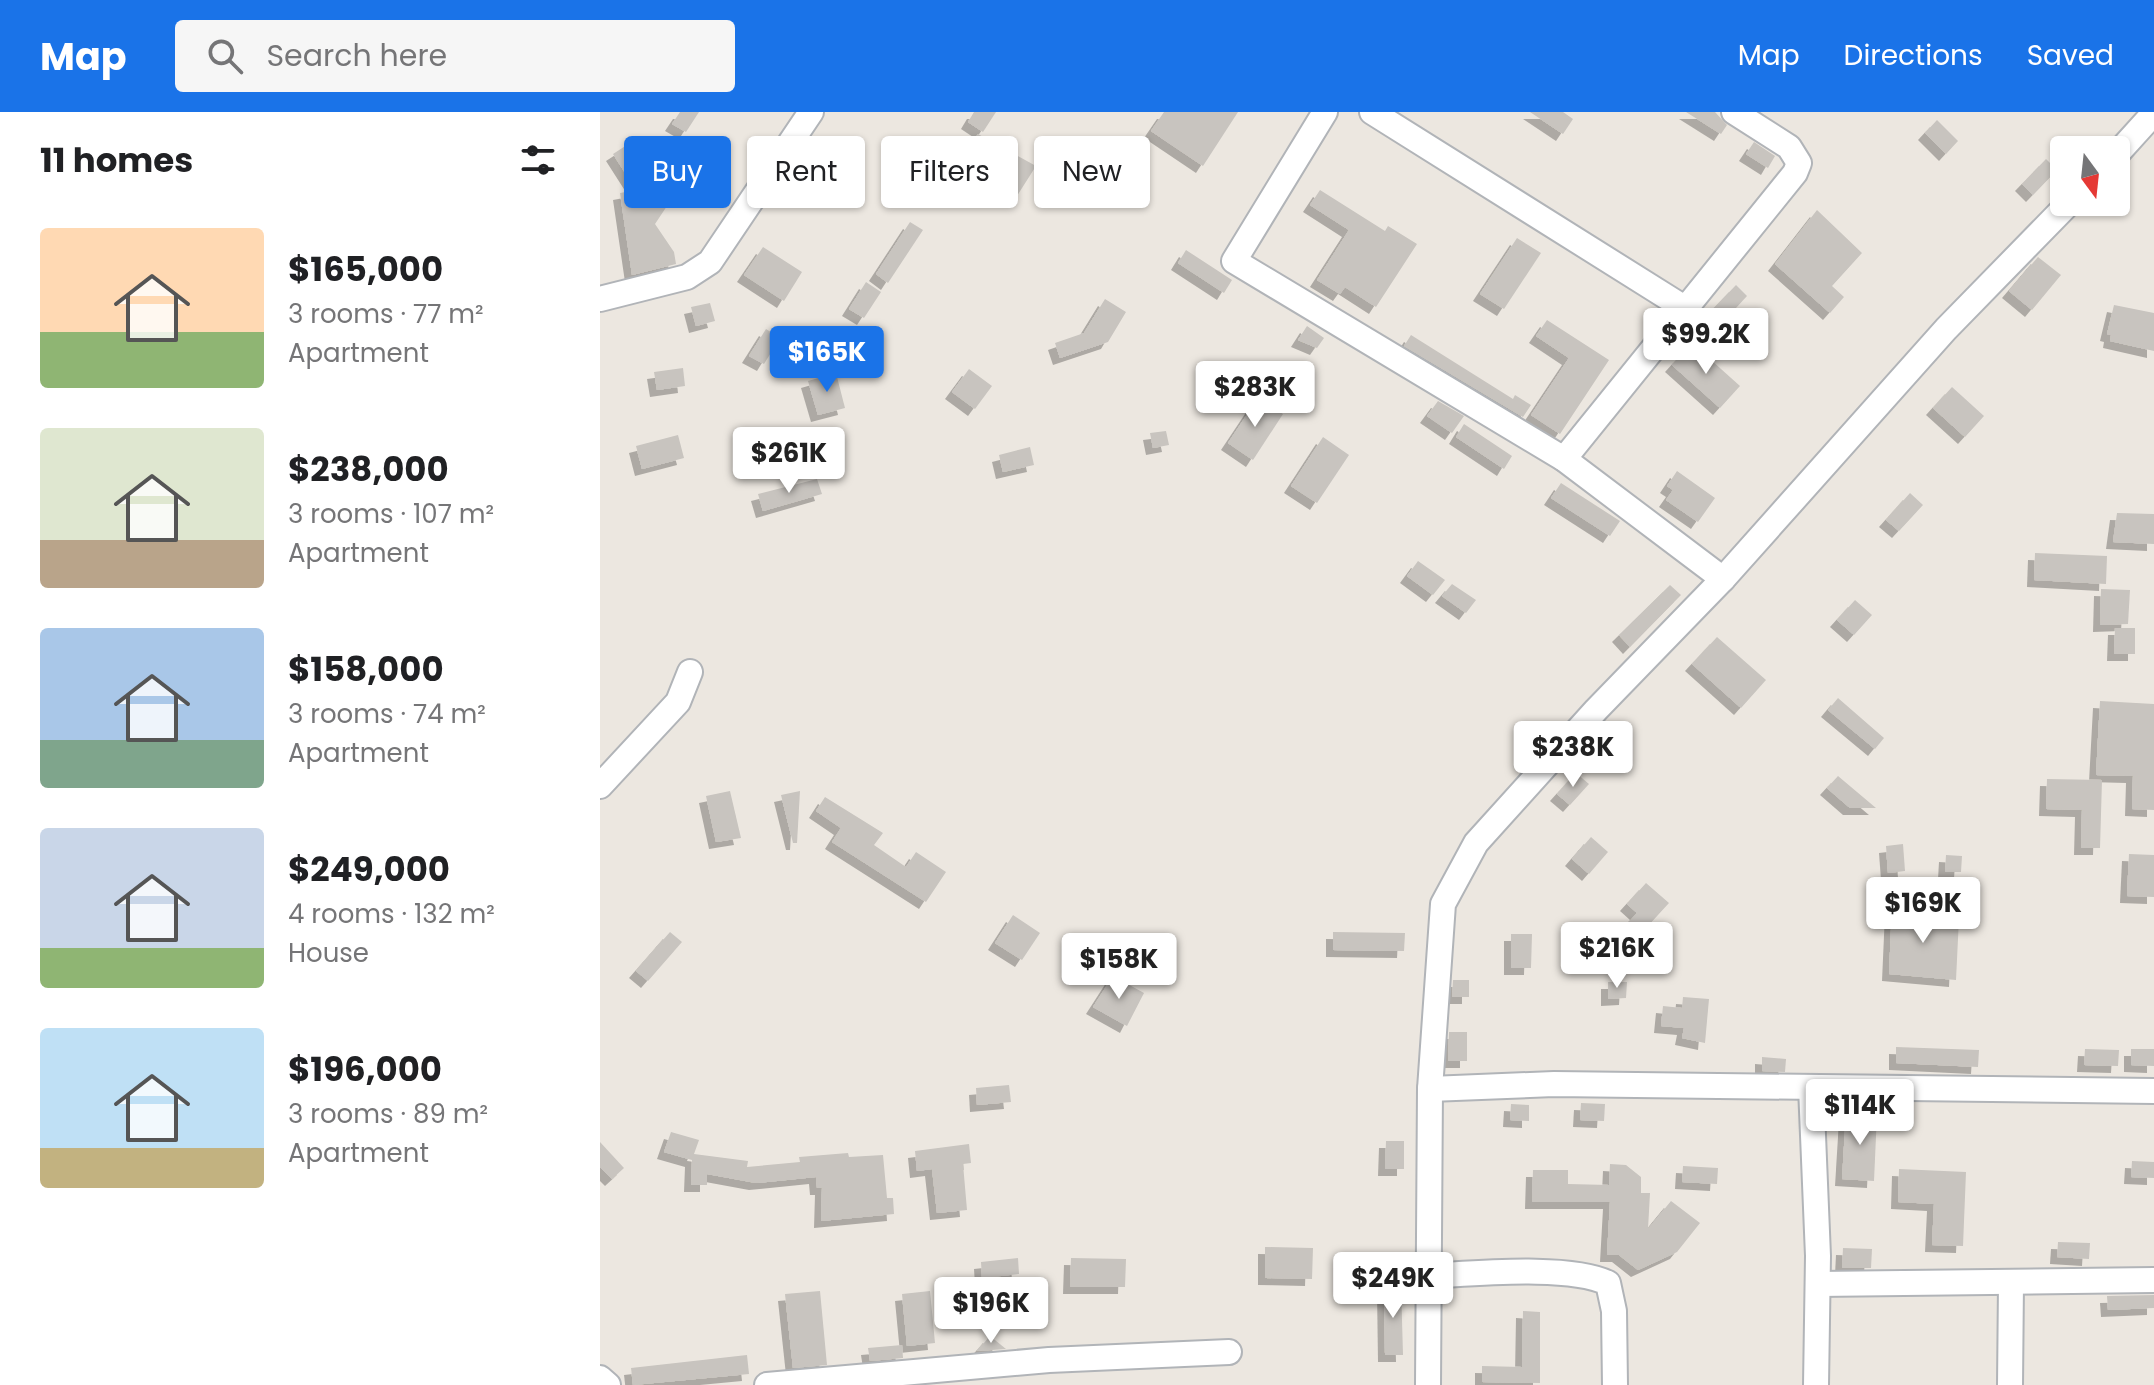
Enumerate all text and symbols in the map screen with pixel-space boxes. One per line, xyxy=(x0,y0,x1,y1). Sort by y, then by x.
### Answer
search box xyxy=(175,20,735,92)
text: Map xyxy=(40,30,127,83)
icon: search xyxy=(203,34,247,78)
text: Search here xyxy=(267,34,447,77)
text: Map xyxy=(1738,36,1800,75)
text: Directions xyxy=(1844,36,1983,75)
text: Saved xyxy=(2027,36,2114,75)
text: 11 homes xyxy=(40,136,193,184)
chip: Buy xyxy=(624,136,731,208)
chip: Rent xyxy=(747,136,865,208)
chip: Filters xyxy=(881,136,1018,208)
chip: New xyxy=(1034,136,1150,208)
north arrow xyxy=(2050,136,2130,216)
map controls xyxy=(2050,136,2130,216)
icon: filters xyxy=(516,138,560,182)
text: $165,000 xyxy=(288,245,443,293)
icon: home xyxy=(104,260,200,356)
text: 3 rooms · 77 m² xyxy=(288,296,484,332)
pin: $99.2K xyxy=(1641,308,1771,376)
text: $99.2K xyxy=(1661,316,1751,352)
pin: $165K xyxy=(771,326,883,394)
text: $165K xyxy=(788,334,866,370)
text: Apartment xyxy=(288,335,429,371)
pin: $283K xyxy=(1199,361,1311,429)
text: $283K xyxy=(1214,369,1296,405)
pin: $261K xyxy=(733,427,845,495)
text: $261K xyxy=(751,435,827,471)
text: $238,000 xyxy=(288,445,449,493)
icon: home xyxy=(104,460,200,556)
text: 3 rooms · 107 m² xyxy=(288,496,494,532)
text: Apartment xyxy=(288,535,429,571)
text: $158,000 xyxy=(288,645,444,693)
icon: home xyxy=(104,660,200,756)
text: 3 rooms · 74 m² xyxy=(288,696,486,732)
pin: $238K xyxy=(1517,721,1629,789)
text: $238K xyxy=(1532,729,1614,765)
text: Apartment xyxy=(288,735,429,771)
text: $249,000 xyxy=(288,845,450,893)
icon: home xyxy=(104,860,200,956)
pin: $169K xyxy=(1867,877,1979,945)
text: $169K xyxy=(1884,885,1962,921)
text: 4 rooms · 132 m² xyxy=(288,896,495,932)
pin: $216K xyxy=(1561,922,1673,990)
text: $216K xyxy=(1579,930,1655,966)
pin: $158K xyxy=(1063,933,1175,1001)
text: House xyxy=(288,935,369,971)
text: $158K xyxy=(1080,941,1158,977)
text: $196,000 xyxy=(288,1045,442,1093)
icon: home xyxy=(104,1060,200,1156)
pin: $114K xyxy=(1804,1079,1916,1147)
text: $114K xyxy=(1824,1087,1896,1123)
text: 3 rooms · 89 m² xyxy=(288,1096,488,1132)
text: Apartment xyxy=(288,1135,429,1171)
pin: $249K xyxy=(1337,1252,1449,1320)
text: $249K xyxy=(1351,1260,1435,1296)
pin: $196K xyxy=(935,1277,1047,1345)
text: $196K xyxy=(952,1285,1030,1321)

